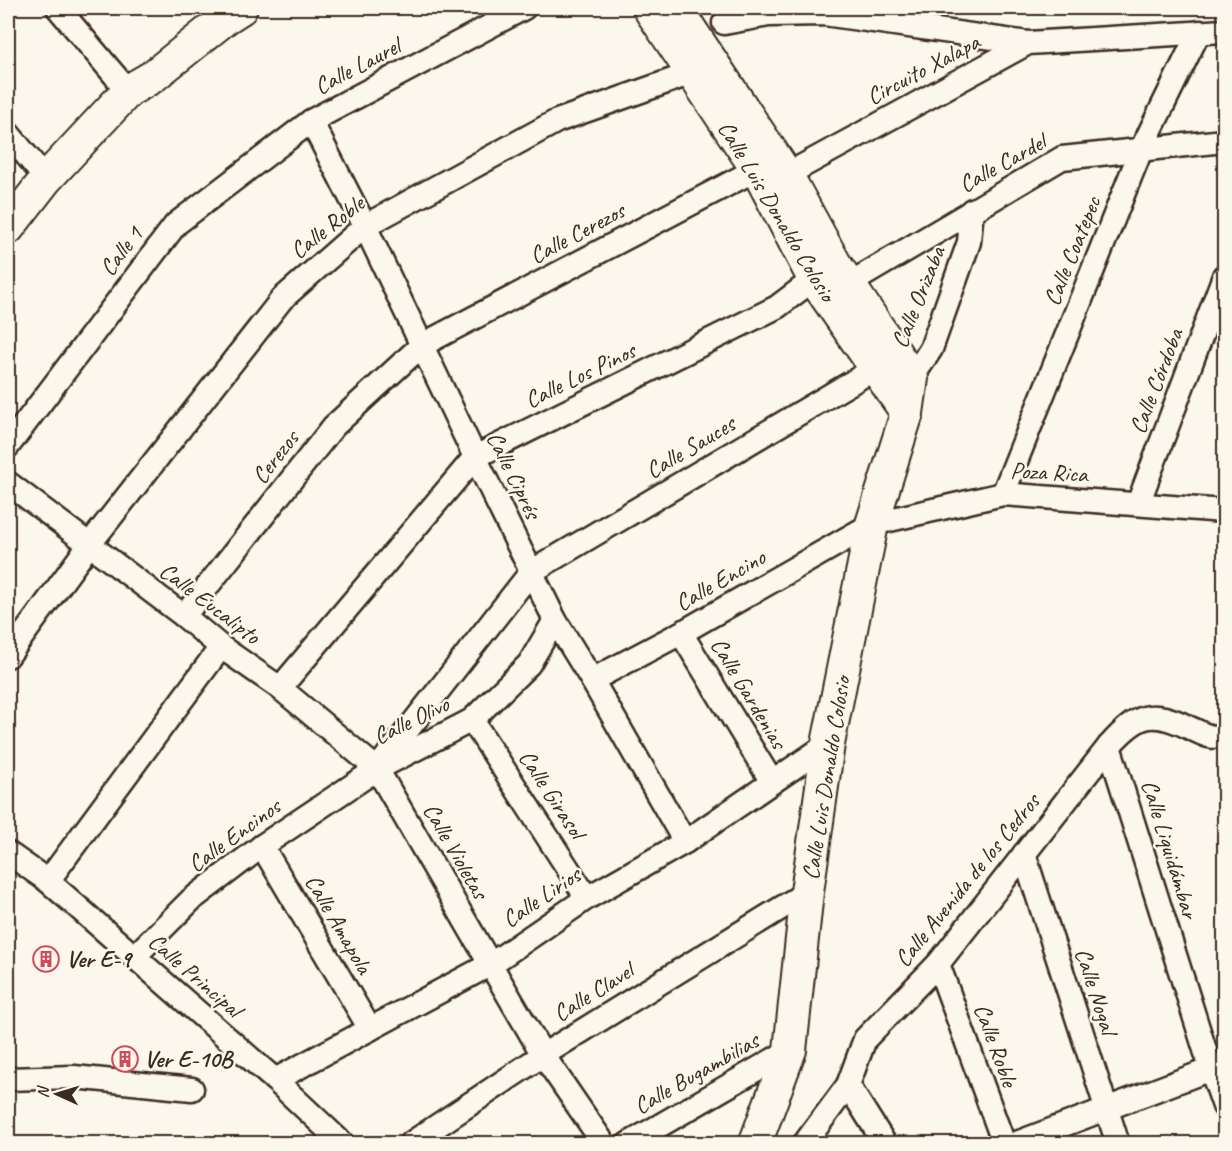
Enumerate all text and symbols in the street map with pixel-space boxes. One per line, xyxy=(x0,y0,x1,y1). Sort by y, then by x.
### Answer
street label: Circuito Xalapa xyxy=(861,26,986,111)
street label: Calle Laurel xyxy=(309,29,409,101)
street label: Calle Luis Donaldo Colosio xyxy=(711,115,844,309)
street label: Calle Cardel xyxy=(953,125,1054,199)
street label: Calle Roble xyxy=(284,187,372,265)
street label: Calle Coatepec xyxy=(1037,191,1108,310)
street label: Calle Cerezos xyxy=(524,195,631,271)
street label: Calle 1 xyxy=(93,219,150,282)
street label: Calle Orizaba xyxy=(884,241,952,352)
street label: Calle Córdoba xyxy=(1122,323,1190,438)
street label: Calle Los Pinos xyxy=(520,335,642,415)
street label: Calle Sauces xyxy=(640,407,743,485)
street label: Cerezos xyxy=(245,423,306,490)
street label: Calle Ciprés xyxy=(480,426,549,526)
street label: Poza Rica xyxy=(1010,455,1090,489)
street label: Calle Encino xyxy=(669,541,772,618)
street label: Calle Eucalipto xyxy=(154,555,268,652)
street label: Calle Gardenias xyxy=(704,632,795,756)
street label: Calle Luis Donaldo Colosio xyxy=(795,672,857,882)
street label: Calle Olivo xyxy=(368,688,455,751)
street label: Calle Girasol xyxy=(512,744,594,847)
street label: Calle Liquidámbar xyxy=(1135,776,1206,924)
street label: Calle Avenida de los Cedros xyxy=(888,786,1047,973)
street label: Calle Encinos xyxy=(182,790,288,879)
street label: Calle Violetas xyxy=(416,798,496,906)
street label: Calle Lirios xyxy=(496,858,588,934)
street label: Calle Amapola xyxy=(298,869,380,980)
street label: Calle Principal xyxy=(142,926,251,1026)
building icon: Ver E-9 xyxy=(31,944,61,974)
place label: Ver E-9 xyxy=(66,944,133,974)
street label: Calle Nogal xyxy=(1068,944,1125,1042)
street label: Calle Clavel xyxy=(547,954,642,1028)
street label: Calle Roble xyxy=(967,999,1026,1093)
street label: Calle Bugambilias xyxy=(628,1024,766,1121)
building icon: Ver E-10B xyxy=(110,1044,140,1074)
place label: Ver E-10B xyxy=(144,1044,235,1074)
north arrow xyxy=(27,1064,87,1124)
text: N xyxy=(33,1084,54,1099)

